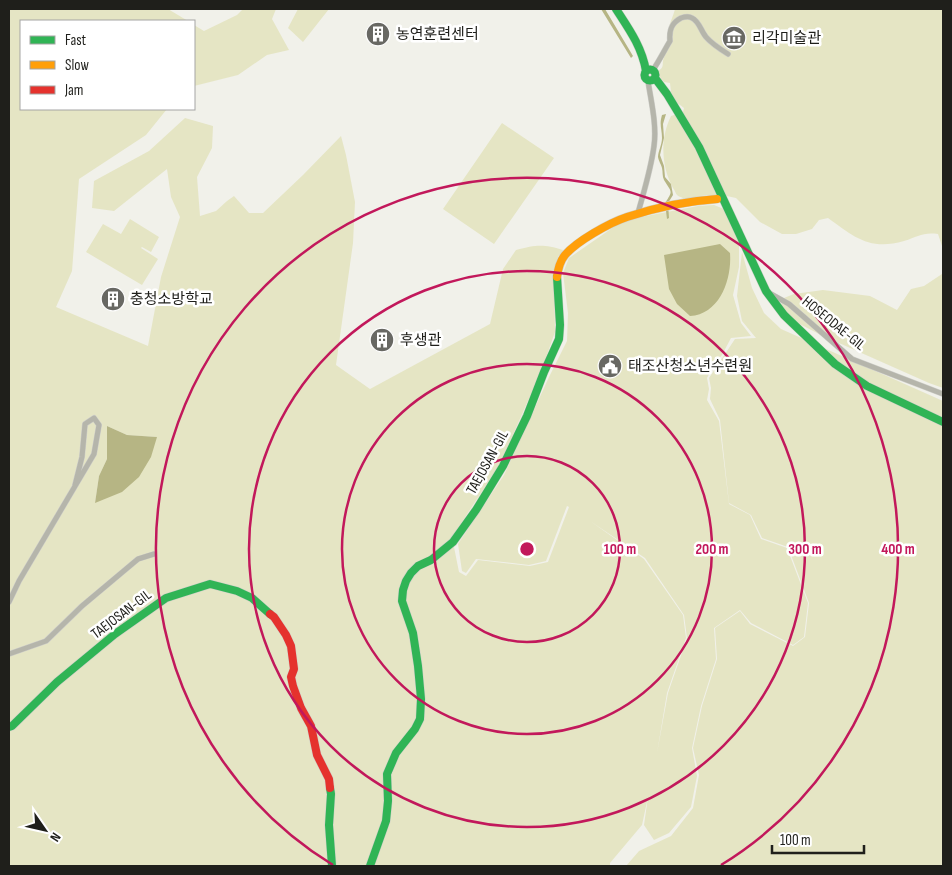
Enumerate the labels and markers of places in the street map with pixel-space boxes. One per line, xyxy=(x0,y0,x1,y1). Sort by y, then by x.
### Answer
building icon: 농연훈련센터 xyxy=(365,21,391,47)
place label: 농연훈련센터 xyxy=(396,25,479,44)
museum icon: 리각미술관 xyxy=(721,25,747,51)
place label: 리각미술관 xyxy=(752,29,821,48)
building icon: 충청소방학교 xyxy=(100,286,126,312)
place label: 충청소방학교 xyxy=(130,290,213,309)
building icon: 후생관 xyxy=(369,327,395,353)
place label: 후생관 xyxy=(400,331,442,350)
public building icon: 태조산청소년수련원 xyxy=(597,353,623,379)
place label: 태조산청소년수련원 xyxy=(628,357,752,376)
centre of rings xyxy=(518,540,536,558)

